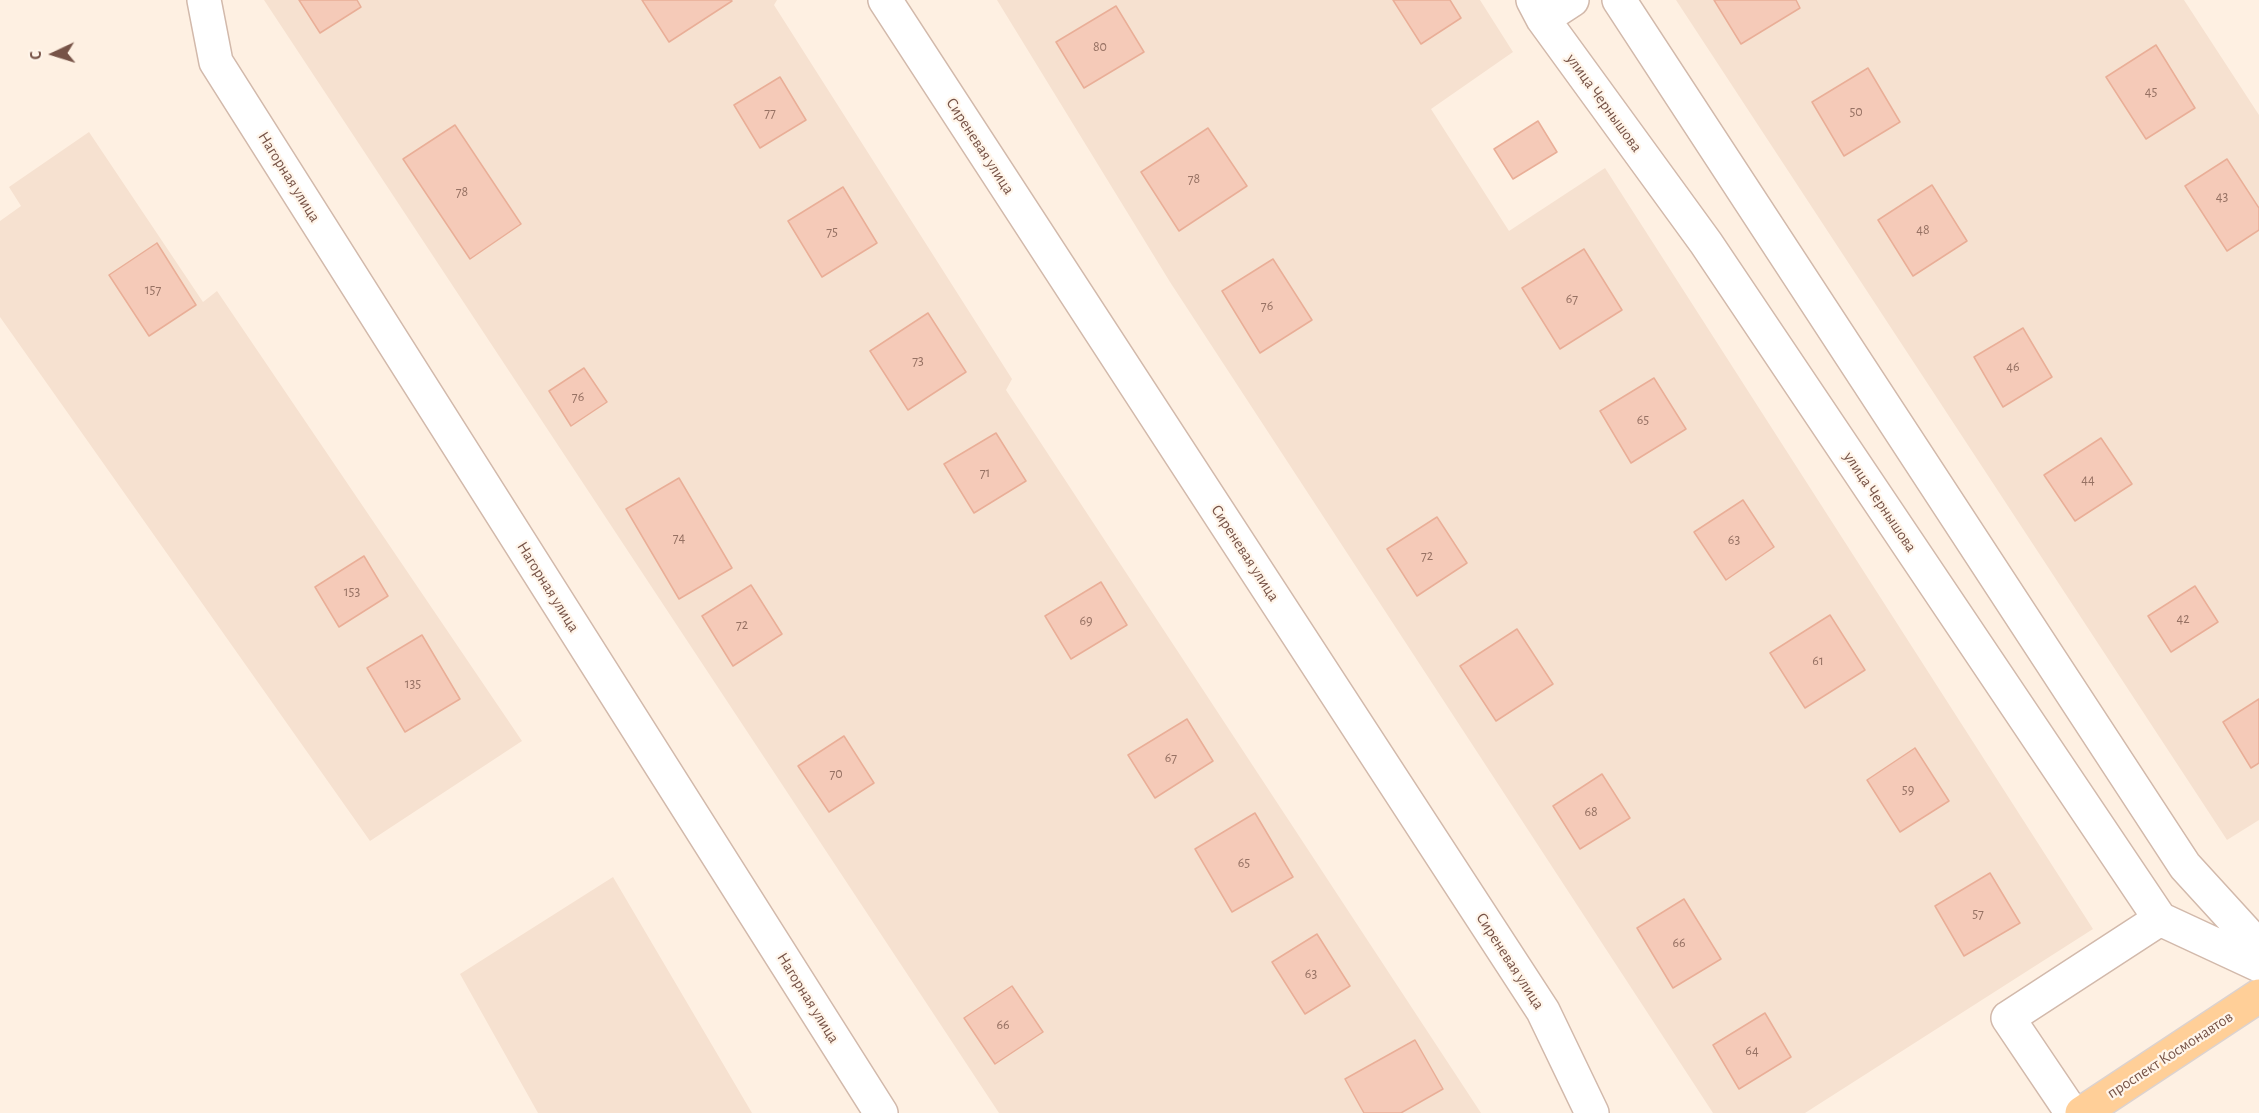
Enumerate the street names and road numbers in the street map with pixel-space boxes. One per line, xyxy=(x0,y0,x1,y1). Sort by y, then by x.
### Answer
street label: улица Чернышова xyxy=(1562,50,1646,156)
street label: Сиреневая улица xyxy=(942,94,1018,198)
street label: Нагорная улица xyxy=(254,128,324,226)
street label: улица Чернышова xyxy=(1839,448,1921,556)
street label: Сиреневая улица xyxy=(1207,501,1283,605)
street label: Нагорная улица xyxy=(513,538,583,636)
street label: Сиреневая улица xyxy=(1472,909,1548,1013)
street label: Нагорная улица xyxy=(773,949,843,1047)
street label: проспект Космонавтов xyxy=(2103,1007,2237,1103)

